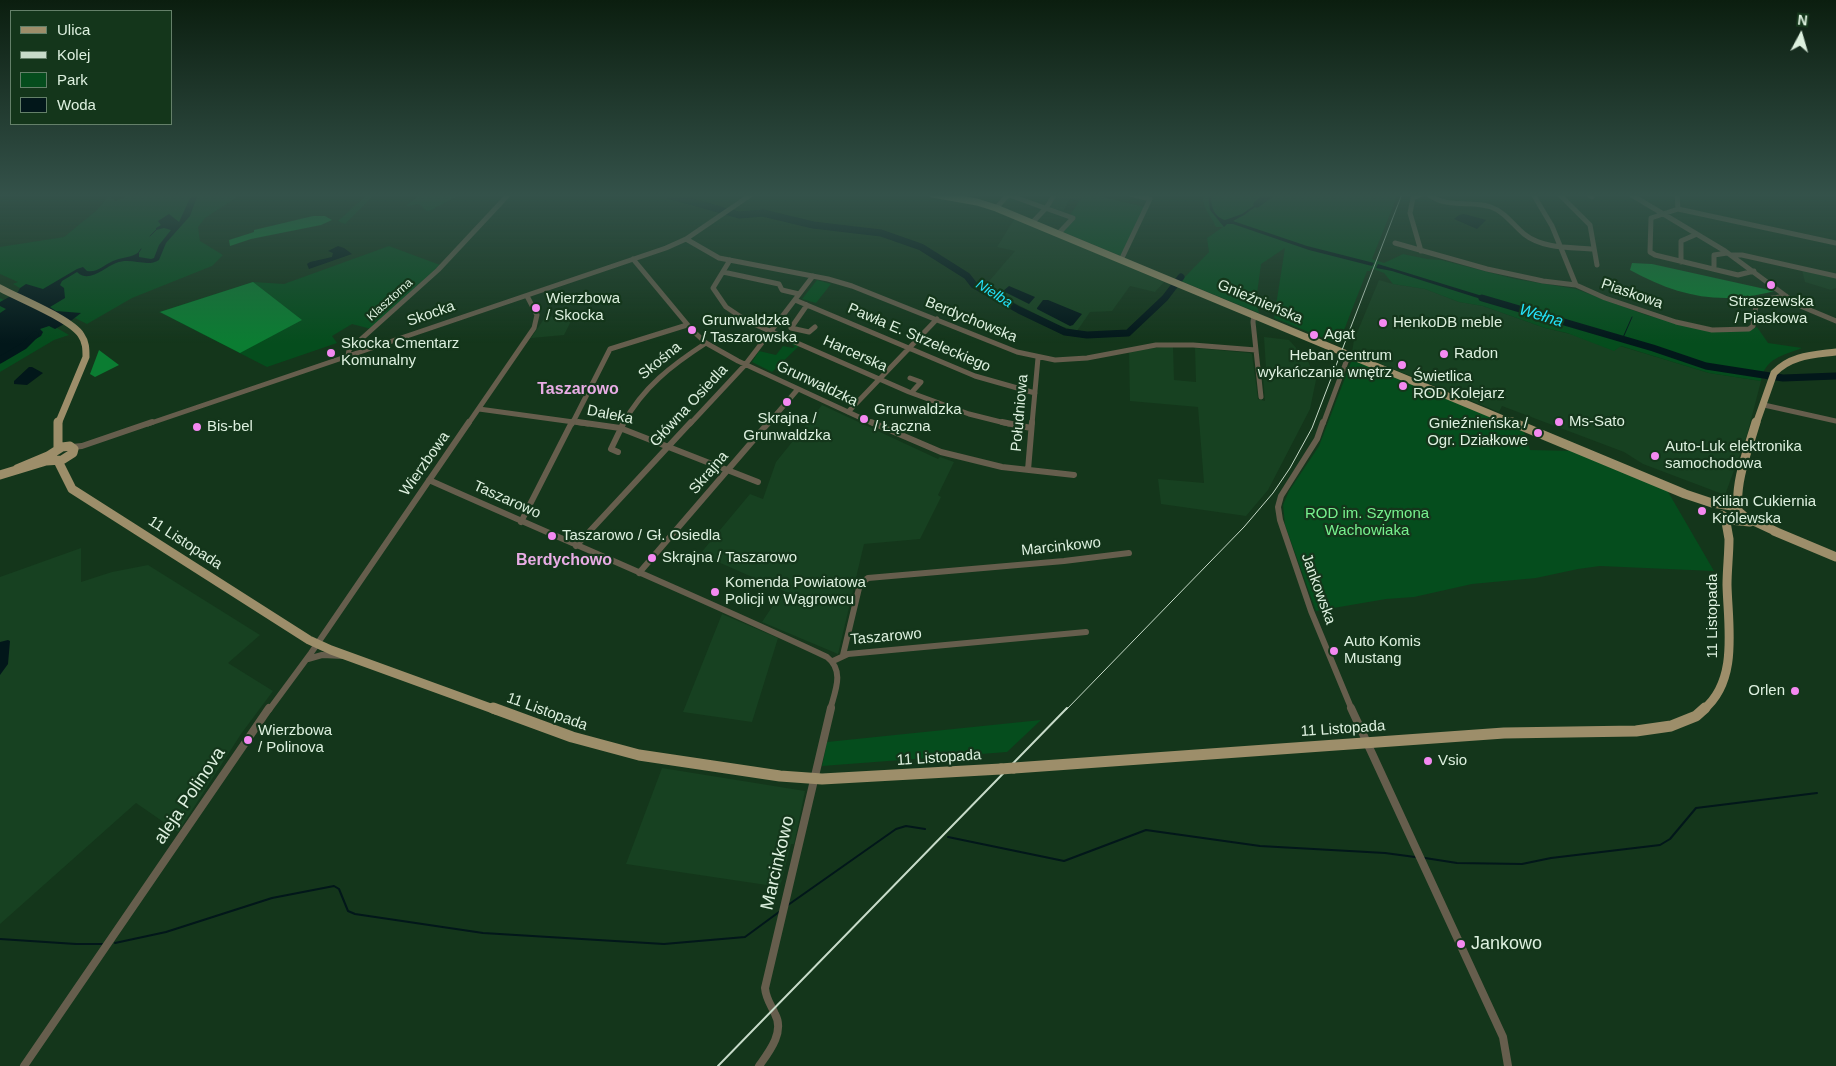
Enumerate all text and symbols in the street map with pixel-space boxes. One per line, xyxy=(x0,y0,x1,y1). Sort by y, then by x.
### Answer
legend xyxy=(10,10,172,125)
north arrow xyxy=(1776,10,1826,60)
text: N xyxy=(1797,12,1808,29)
text: Ulica xyxy=(57,21,90,38)
text: Kolej xyxy=(57,46,90,63)
text: Park xyxy=(57,71,88,88)
text: Woda xyxy=(57,96,96,113)
street label: Piaskowa xyxy=(1599,275,1665,313)
street label: Klasztorna xyxy=(364,276,416,324)
water label: Nielba xyxy=(973,276,1015,312)
street label: Gnieźnieńska xyxy=(1215,276,1305,328)
marker: Straszewska / Piaskowa xyxy=(1765,279,1777,291)
place label: Wierzbowa / Skocka xyxy=(546,290,620,325)
street label: Berdychowska xyxy=(922,293,1020,347)
place label: Straszewska / Piaskowa xyxy=(1728,293,1814,328)
street label: Skocka xyxy=(405,297,457,331)
street label: Pawła E. Strzeleckiego xyxy=(845,300,993,376)
water label: Wełna xyxy=(1517,300,1565,332)
marker: Wierzbowa / Skocka xyxy=(530,302,542,314)
place label: Grunwaldzka / Taszarowska xyxy=(702,312,797,347)
place label: HenkoDB meble xyxy=(1393,314,1502,332)
marker: HenkoDB meble xyxy=(1377,317,1389,329)
marker: Grunwaldzka / Taszarowska xyxy=(686,324,698,336)
place label: Agat xyxy=(1324,326,1355,344)
marker: Agat xyxy=(1308,329,1320,341)
street label: Harcerska xyxy=(820,332,890,376)
place label: Skocka Cmentarz Komunalny xyxy=(341,335,459,370)
street label: Skośna xyxy=(635,338,685,384)
place label: Radon xyxy=(1454,345,1498,363)
marker: Skocka Cmentarz Komunalny xyxy=(325,347,337,359)
place label: Heban centrum wykańczania wnętrz xyxy=(1258,347,1392,382)
marker: Radon xyxy=(1438,348,1450,360)
street label: Grunwaldzka xyxy=(774,357,860,411)
marker: Heban centrum wykańczania wnętrz xyxy=(1396,359,1408,371)
street label: Główna Osiedla xyxy=(646,361,732,451)
place label: Świetlica ROD Kolejarz xyxy=(1413,368,1505,403)
street label: Południowa xyxy=(1008,374,1032,452)
district label: Taszarowo xyxy=(537,380,619,400)
marker: Świetlica ROD Kolejarz xyxy=(1397,380,1409,392)
marker: Skrajna / Grunwaldzka xyxy=(781,396,793,408)
place label: Grunwaldzka / Łączna xyxy=(874,401,962,436)
street label: Daleka xyxy=(585,402,635,428)
place label: Skrajna / Grunwaldzka xyxy=(743,410,831,445)
marker: Grunwaldzka / Łączna xyxy=(858,413,870,425)
place label: Ms-Sato xyxy=(1569,413,1625,431)
place label: Gnieźnieńska / Ogr. Działkowe xyxy=(1427,415,1528,450)
marker: Ms-Sato xyxy=(1553,416,1565,428)
place label: Bis-bel xyxy=(207,418,253,436)
marker: Bis-bel xyxy=(191,421,203,433)
marker: Gnieźnieńska / Ogr. Działkowe xyxy=(1532,427,1544,439)
street label: Wierzbowa xyxy=(396,428,454,500)
place label: Auto-Luk elektronika samochodowa xyxy=(1665,438,1802,473)
street label: Skrajna xyxy=(686,448,732,498)
marker: Auto-Luk elektronika samochodowa xyxy=(1649,450,1661,462)
street label: Taszarowo xyxy=(471,477,543,523)
place label: Kilian Cukiernia Królewska xyxy=(1712,493,1816,528)
park label: ROD im. Szymona Wachowiaka xyxy=(1305,505,1429,540)
marker: Kilian Cukiernia Królewska xyxy=(1696,505,1708,517)
street label: 11 Listopada xyxy=(145,512,225,574)
place label: Taszarowo / Gł. Osiedla xyxy=(562,527,720,545)
marker: Taszarowo / Gł. Osiedla xyxy=(546,530,558,542)
street label: Marcinkowo xyxy=(1020,534,1102,560)
place label: Skrajna / Taszarowo xyxy=(662,549,797,567)
district label: Berdychowo xyxy=(516,551,612,571)
street label: Jankowska xyxy=(1297,551,1339,627)
marker: Skrajna / Taszarowo xyxy=(646,552,658,564)
place label: Komenda Powiatowa Policji w Wągrowcu xyxy=(725,574,866,609)
street label: 11 Listopada xyxy=(1704,574,1722,658)
marker: Komenda Powiatowa Policji w Wągrowcu xyxy=(709,586,721,598)
street label: Taszarowo xyxy=(850,625,922,649)
place label: Auto Komis Mustang xyxy=(1344,633,1421,668)
marker: Auto Komis Mustang xyxy=(1328,645,1340,657)
place label: Orlen xyxy=(1748,682,1785,700)
marker: Orlen xyxy=(1789,685,1801,697)
street label: 11 Listopada xyxy=(504,689,590,735)
street label: 11 Listopada xyxy=(1300,717,1386,741)
place label: Wierzbowa / Polinova xyxy=(258,722,332,757)
marker: Wierzbowa / Polinova xyxy=(242,734,254,746)
street label: aleja Polinova xyxy=(150,744,230,848)
street label: 11 Listopada xyxy=(896,746,982,770)
place label: Vsio xyxy=(1438,752,1467,770)
marker: Vsio xyxy=(1422,755,1434,767)
street label: Marcinkowo xyxy=(757,814,799,912)
place label: Jankowo xyxy=(1471,933,1542,955)
marker: Jankowo xyxy=(1455,938,1467,950)

